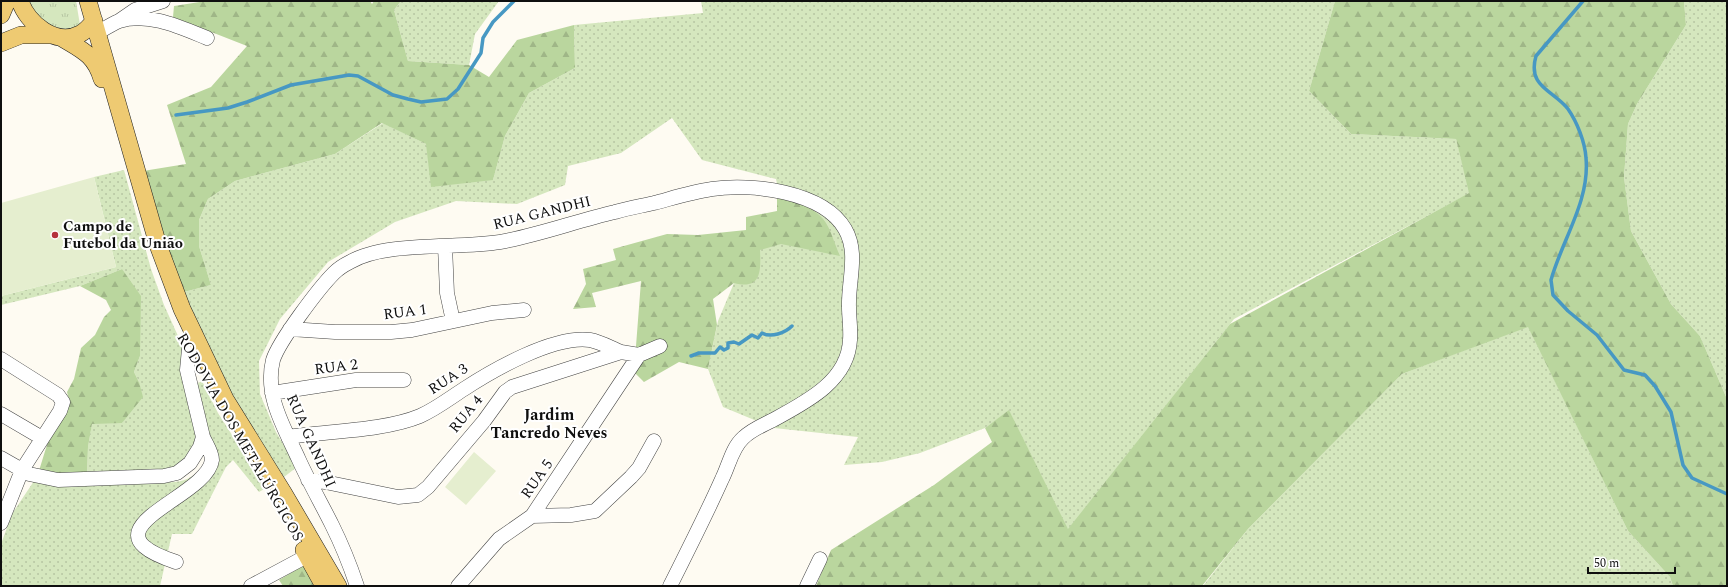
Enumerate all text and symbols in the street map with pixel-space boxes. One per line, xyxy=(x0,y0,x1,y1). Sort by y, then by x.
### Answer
street label: RUA GANDHI xyxy=(491,190,593,236)
place label: Campo de Futebol da União xyxy=(63,215,183,255)
marker: Campo de Futebol da União xyxy=(50,230,60,240)
street label: RUA 1 xyxy=(382,298,428,326)
street label: RODOVIA DOS METALÚRGICOS xyxy=(171,328,309,546)
street label: RUA 2 xyxy=(313,353,359,381)
street label: RUA 3 xyxy=(423,357,473,401)
street label: RUA 4 xyxy=(443,389,489,438)
street label: RUA GANDHI xyxy=(280,391,342,491)
district label: Jardim Tancredo Neves xyxy=(490,403,608,445)
street label: RUA 5 xyxy=(515,455,559,503)
scale bar xyxy=(1588,549,1675,575)
text: 50 m xyxy=(1594,554,1619,573)

